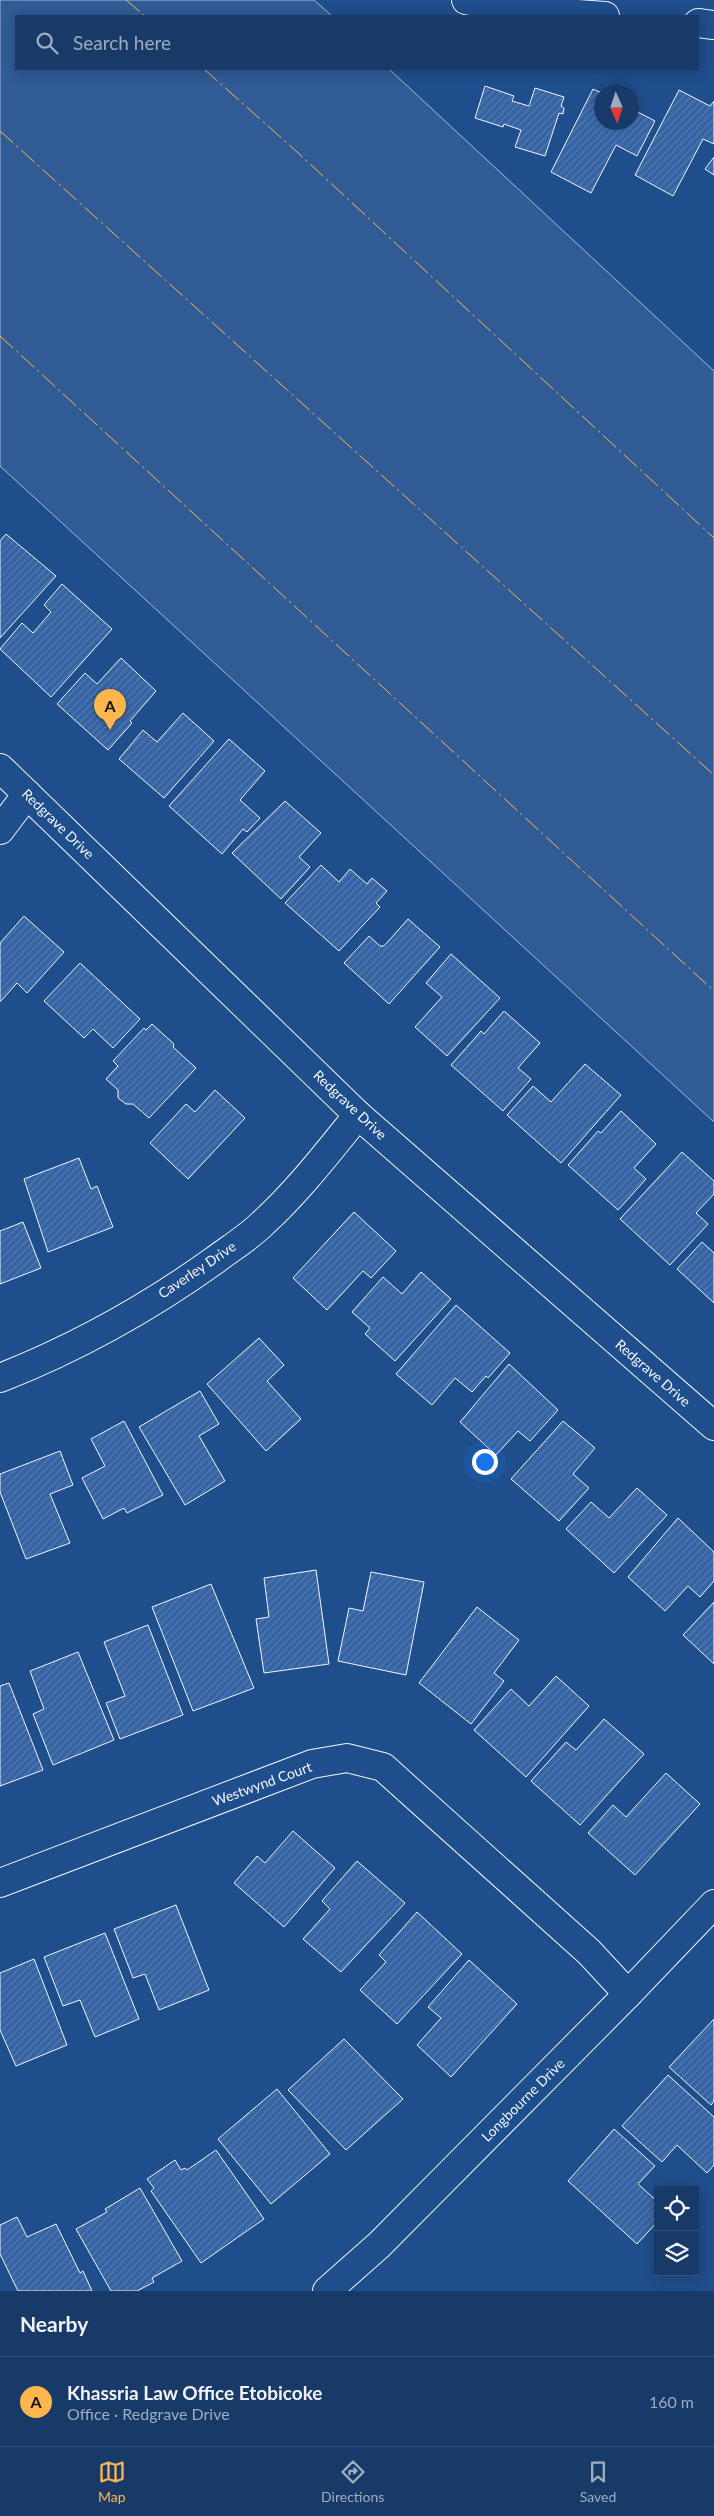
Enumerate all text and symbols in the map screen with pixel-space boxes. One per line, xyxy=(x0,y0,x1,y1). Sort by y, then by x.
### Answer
search box xyxy=(15,15,699,70)
icon: search xyxy=(33,29,61,57)
text: Search here xyxy=(73,31,171,54)
north arrow xyxy=(594,85,639,130)
pin: A xyxy=(94,689,126,730)
street label: Redgrave Drive xyxy=(19,785,98,862)
street label: Redgrave Drive xyxy=(310,1066,391,1143)
street label: Caverley Drive xyxy=(155,1237,239,1302)
street label: Redgrave Drive xyxy=(612,1335,694,1410)
your location xyxy=(472,1449,498,1475)
street label: Westwynd Court xyxy=(210,1758,314,1809)
street label: Longbourne Drive xyxy=(478,2055,568,2145)
map controls xyxy=(654,2186,699,2276)
button: locate xyxy=(654,2186,699,2231)
button: layers xyxy=(654,2231,699,2276)
text: Nearby xyxy=(20,2311,88,2336)
text: Khassria Law Office Etobicoke xyxy=(67,2381,323,2404)
text: A xyxy=(30,2392,42,2411)
text: 160 m xyxy=(649,2392,694,2411)
text: Office · Redgrave Drive xyxy=(67,2404,230,2423)
tab: Map xyxy=(98,2458,126,2505)
tab: Directions xyxy=(321,2458,384,2505)
tab: Saved xyxy=(580,2458,616,2505)

